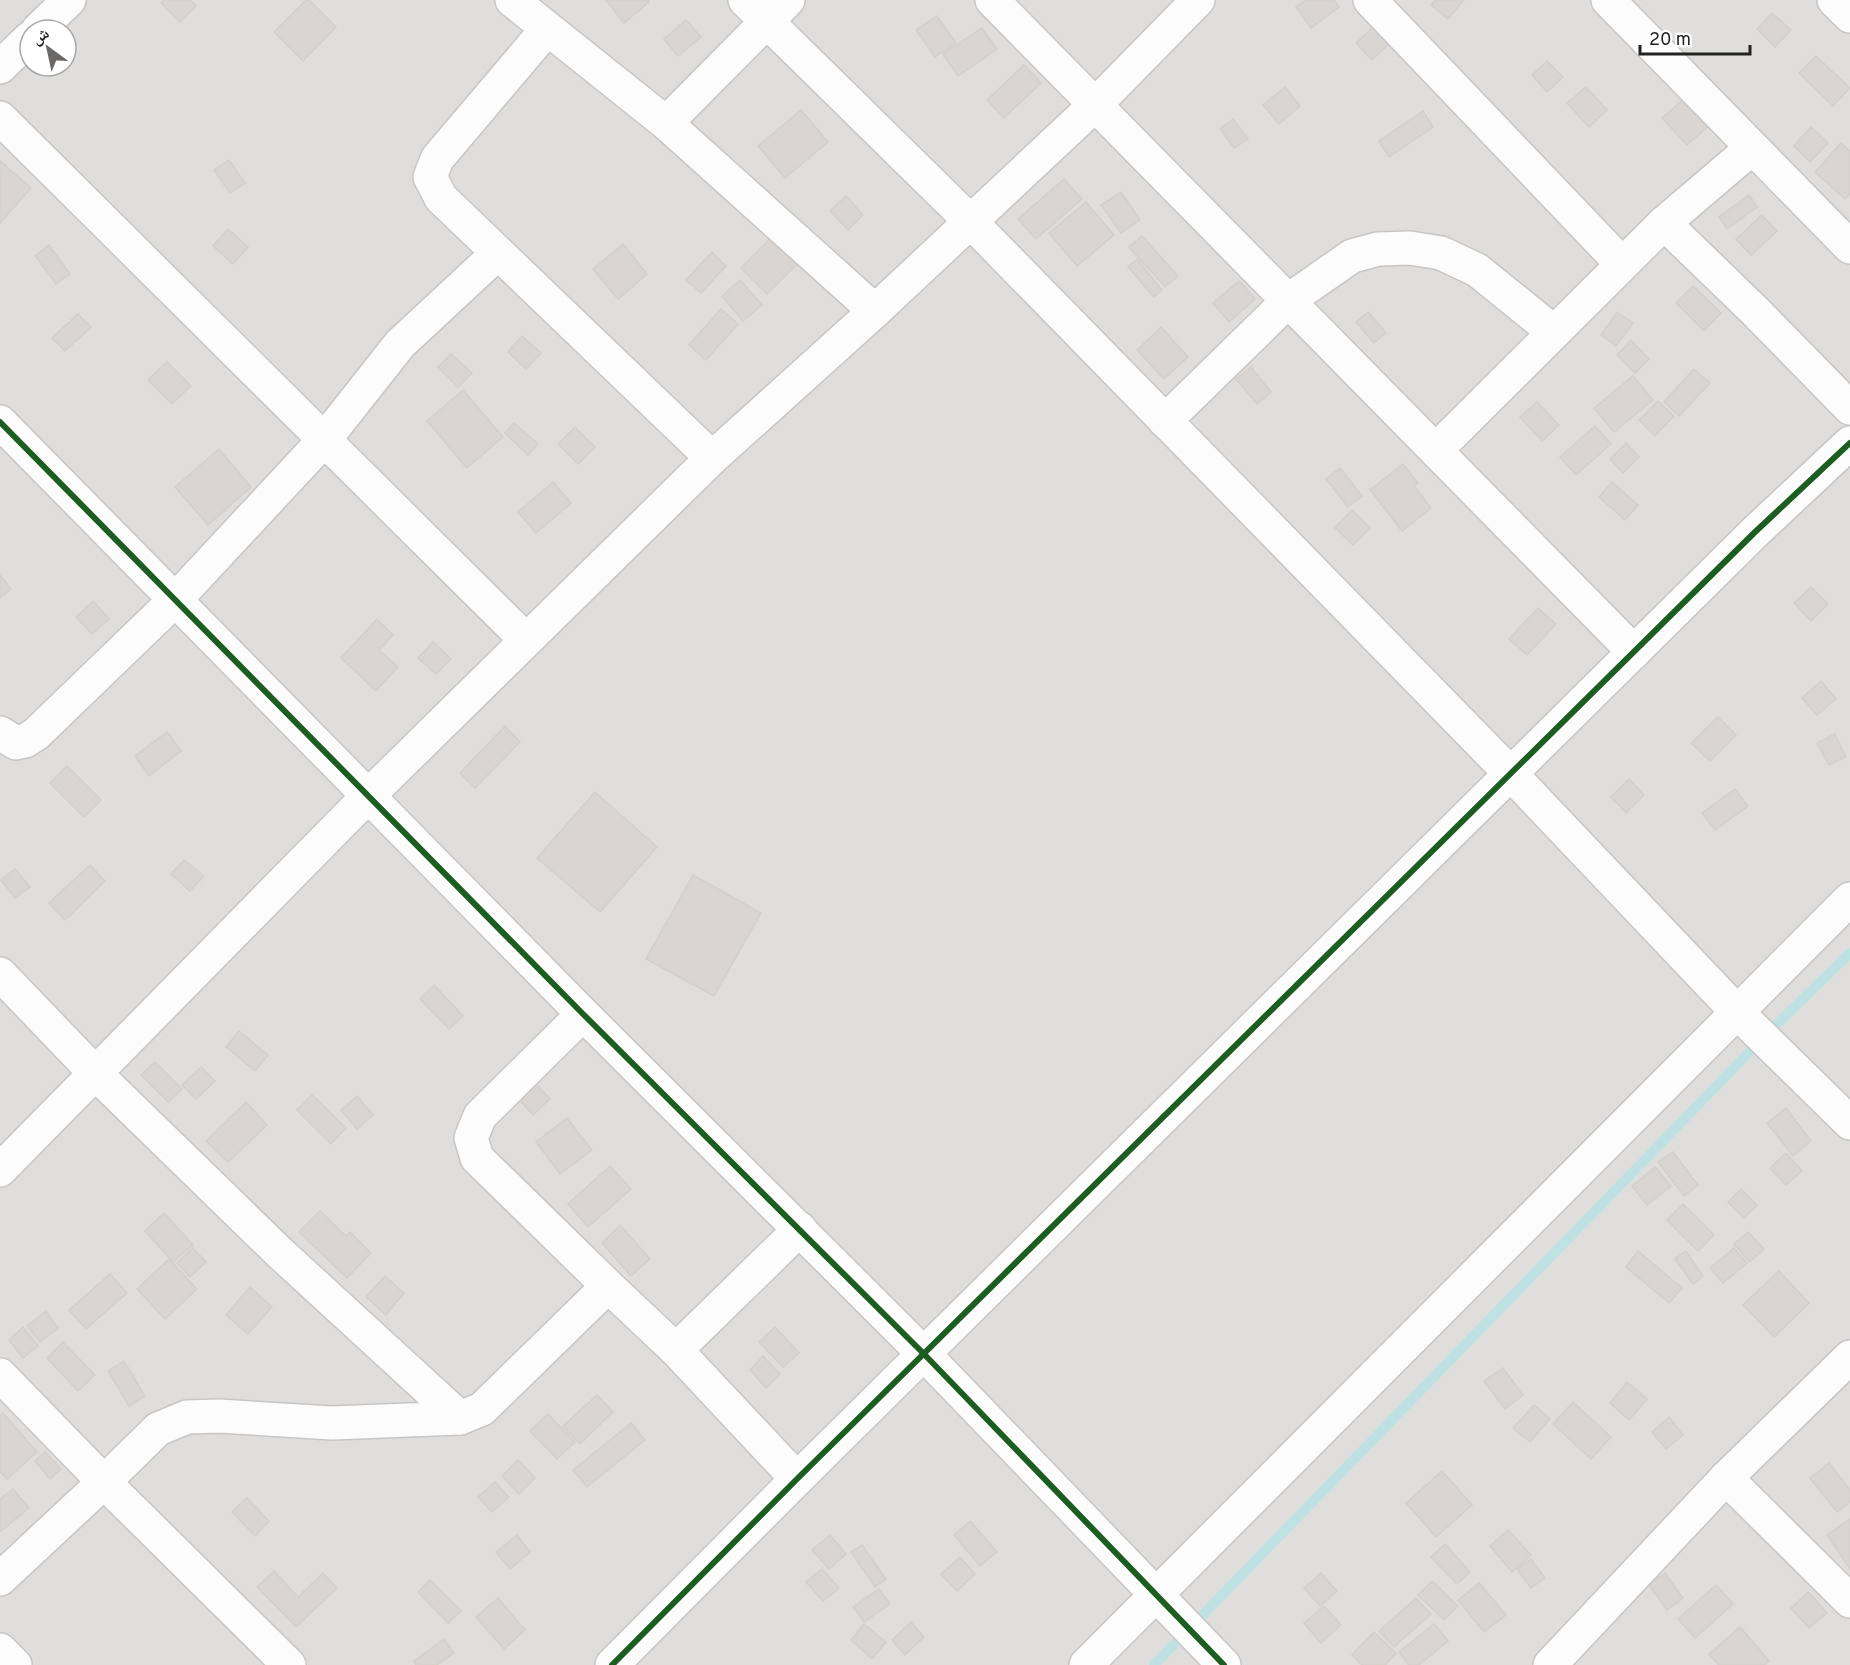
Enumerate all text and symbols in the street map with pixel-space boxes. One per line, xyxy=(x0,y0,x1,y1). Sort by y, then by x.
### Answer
north arrow xyxy=(18,18,78,78)
scale bar xyxy=(1640,18,1750,56)
text: ش xyxy=(28,24,54,50)
text: 20 m xyxy=(1649,29,1691,52)

